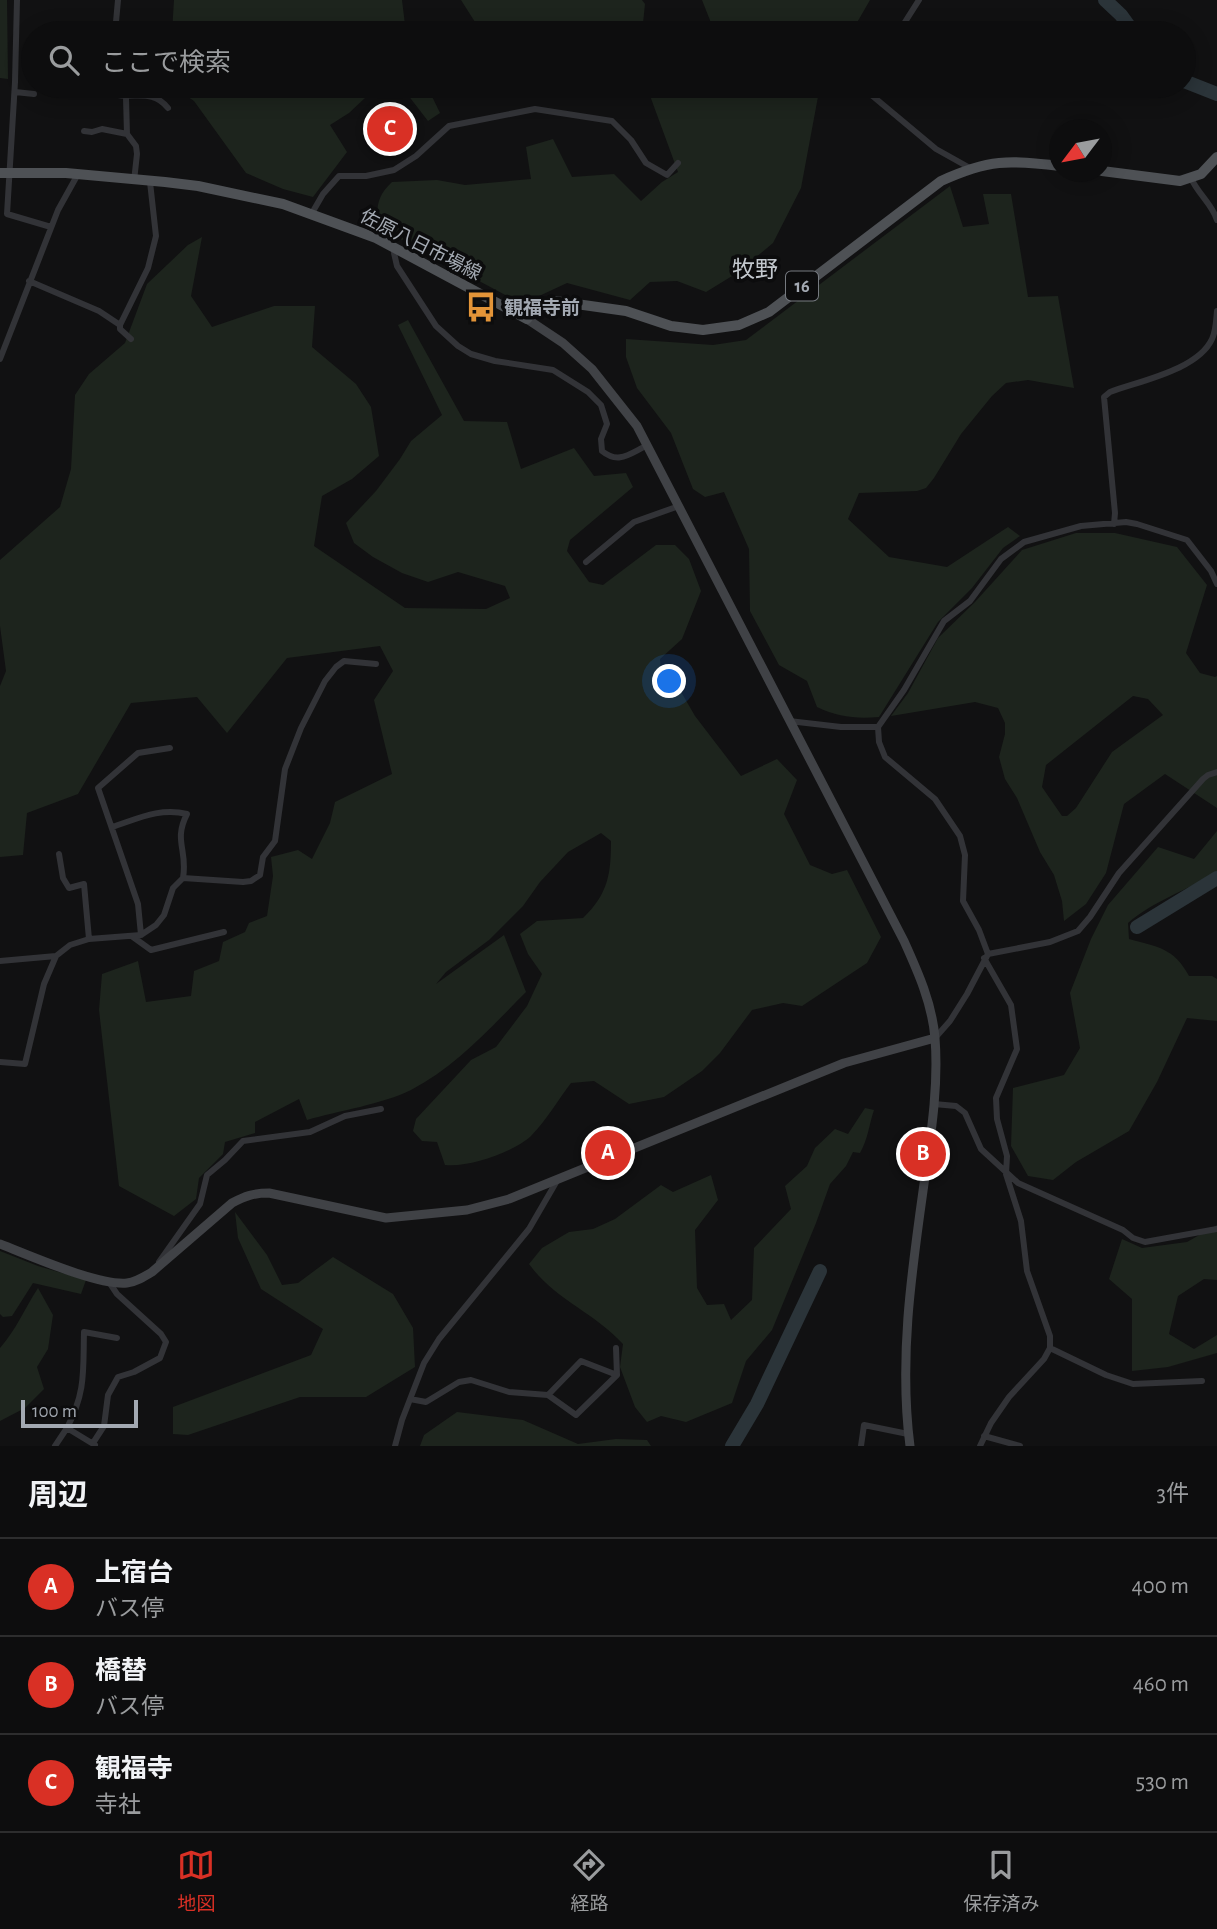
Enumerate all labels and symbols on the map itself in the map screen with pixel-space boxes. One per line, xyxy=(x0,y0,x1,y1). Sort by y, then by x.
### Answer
pin: C xyxy=(367,103,413,155)
north arrow xyxy=(1049,119,1112,182)
street label: 佐原八日市場線 xyxy=(357,205,485,284)
district label: 牧野 xyxy=(732,257,778,282)
road number: 16 xyxy=(786,272,818,300)
bus stop icon: 観福寺前 xyxy=(464,290,498,324)
place label: 観福寺前 xyxy=(504,298,580,318)
your location xyxy=(652,664,686,698)
pin: A xyxy=(585,1127,631,1179)
pin: B xyxy=(900,1128,946,1180)
scale bar xyxy=(21,1397,138,1429)

